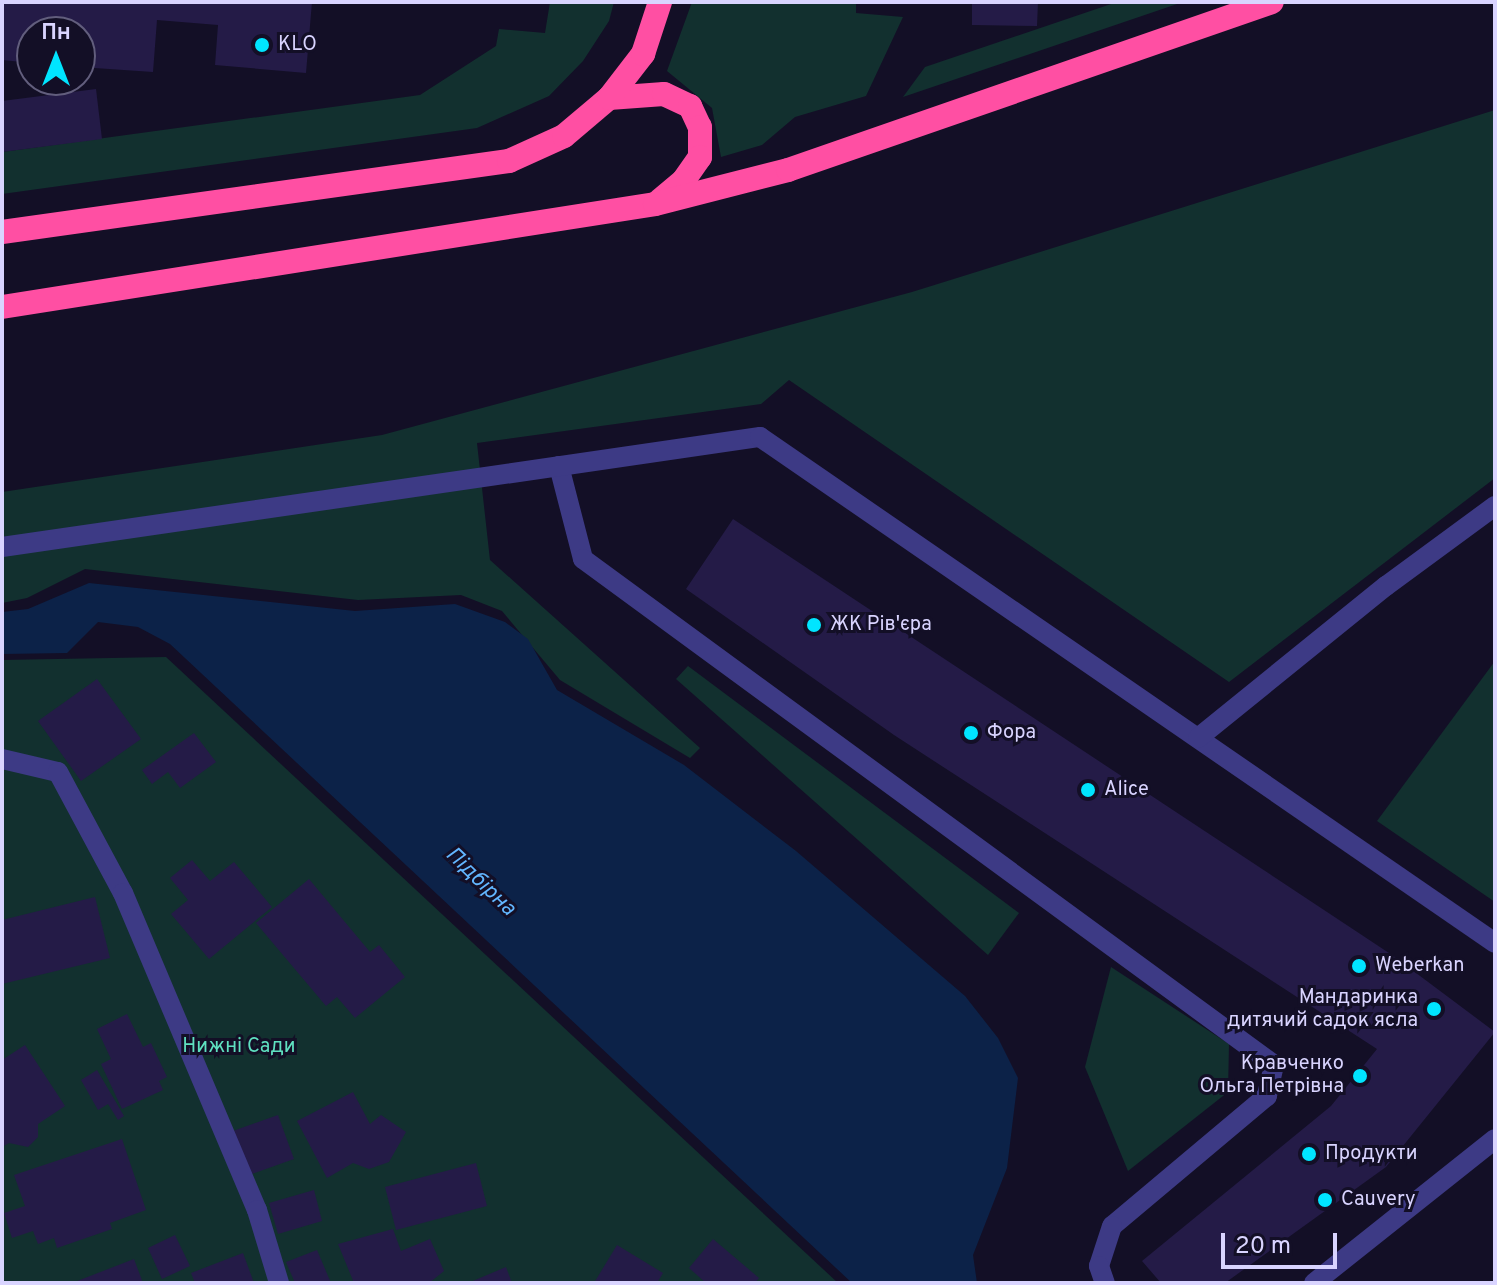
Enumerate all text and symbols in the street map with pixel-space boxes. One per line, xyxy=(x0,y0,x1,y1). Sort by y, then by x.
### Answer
north arrow xyxy=(16,16,96,96)
text: Пн xyxy=(41,20,71,47)
place label: KLO xyxy=(278,33,317,57)
marker: KLO xyxy=(253,36,271,54)
place label: ЖК Рів'єра xyxy=(830,613,932,637)
marker: ЖК Рів'єра xyxy=(805,616,823,634)
place label: Фора xyxy=(987,721,1036,745)
marker: Фора xyxy=(962,724,980,742)
place label: Alice xyxy=(1104,778,1149,802)
marker: Alice xyxy=(1079,781,1097,799)
water label: Підбірна xyxy=(439,842,521,922)
place label: Weberkan xyxy=(1375,954,1465,978)
marker: Weberkan xyxy=(1350,957,1368,975)
place label: Мандаринка дитячий садок ясла xyxy=(1227,986,1418,1033)
marker: Мандаринка дитячий садок ясла xyxy=(1425,1000,1443,1018)
park label: Нижні Сади xyxy=(182,1035,296,1059)
place label: Кравченко Ольга Петрівна xyxy=(1199,1052,1344,1099)
marker: Кравченко Ольга Петрівна xyxy=(1351,1067,1369,1085)
place label: Продукти xyxy=(1325,1142,1418,1166)
marker: Продукти xyxy=(1300,1145,1318,1163)
place label: Cauvery xyxy=(1341,1188,1416,1212)
marker: Cauvery xyxy=(1316,1191,1334,1209)
scale bar xyxy=(1225,1217,1341,1267)
text: 20 m xyxy=(1235,1232,1291,1262)

